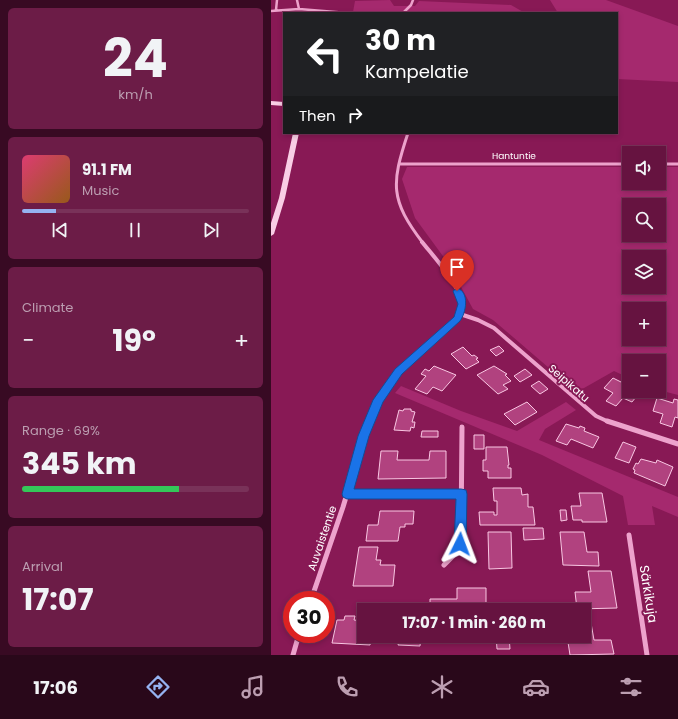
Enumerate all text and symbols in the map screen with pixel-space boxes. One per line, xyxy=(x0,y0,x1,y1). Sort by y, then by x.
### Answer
text: 30 m xyxy=(365,21,436,60)
text: 24 xyxy=(103,22,168,95)
icon: left xyxy=(299,28,351,80)
text: Kampelatie xyxy=(365,59,469,84)
text: km/h xyxy=(118,85,153,104)
icon: right xyxy=(344,104,366,126)
text: Then xyxy=(299,105,336,126)
map controls xyxy=(622,146,666,398)
button: sound xyxy=(622,146,666,190)
street label: Hantuntie xyxy=(492,150,536,162)
text: 91.1 FM xyxy=(82,159,132,180)
text: Music xyxy=(82,181,119,200)
button: search xyxy=(622,198,666,242)
icon: previous xyxy=(49,219,71,241)
icon: pause xyxy=(124,219,146,241)
icon: next xyxy=(200,219,222,241)
pin xyxy=(440,250,474,291)
button: layers xyxy=(622,250,666,294)
icon: arrive xyxy=(446,256,468,278)
text: Climate xyxy=(22,298,73,317)
button: + xyxy=(622,302,666,346)
text: 19° xyxy=(112,319,156,362)
text: − xyxy=(22,325,34,356)
text: + xyxy=(234,325,249,356)
button: − xyxy=(622,354,666,398)
street label: Seipikatu xyxy=(545,360,593,406)
text: Range · 69% xyxy=(22,421,100,440)
text: 345 km xyxy=(22,442,137,485)
street label: Auvaistentie xyxy=(303,503,341,573)
position arrow xyxy=(439,523,481,565)
text: Arrival xyxy=(22,557,63,576)
street label: Särkikuja xyxy=(635,564,662,624)
text: 17:07 xyxy=(22,578,93,621)
speed limit sign: 30 xyxy=(283,591,335,643)
text: 17:07 · 1 min · 260 m xyxy=(402,612,546,633)
icon: directions xyxy=(144,673,172,701)
icon: music xyxy=(239,673,267,701)
icon: phone xyxy=(333,673,361,701)
icon: climate xyxy=(428,673,456,701)
icon: car xyxy=(522,673,550,701)
icon: filters xyxy=(617,673,645,701)
text: 17:06 xyxy=(33,675,78,700)

